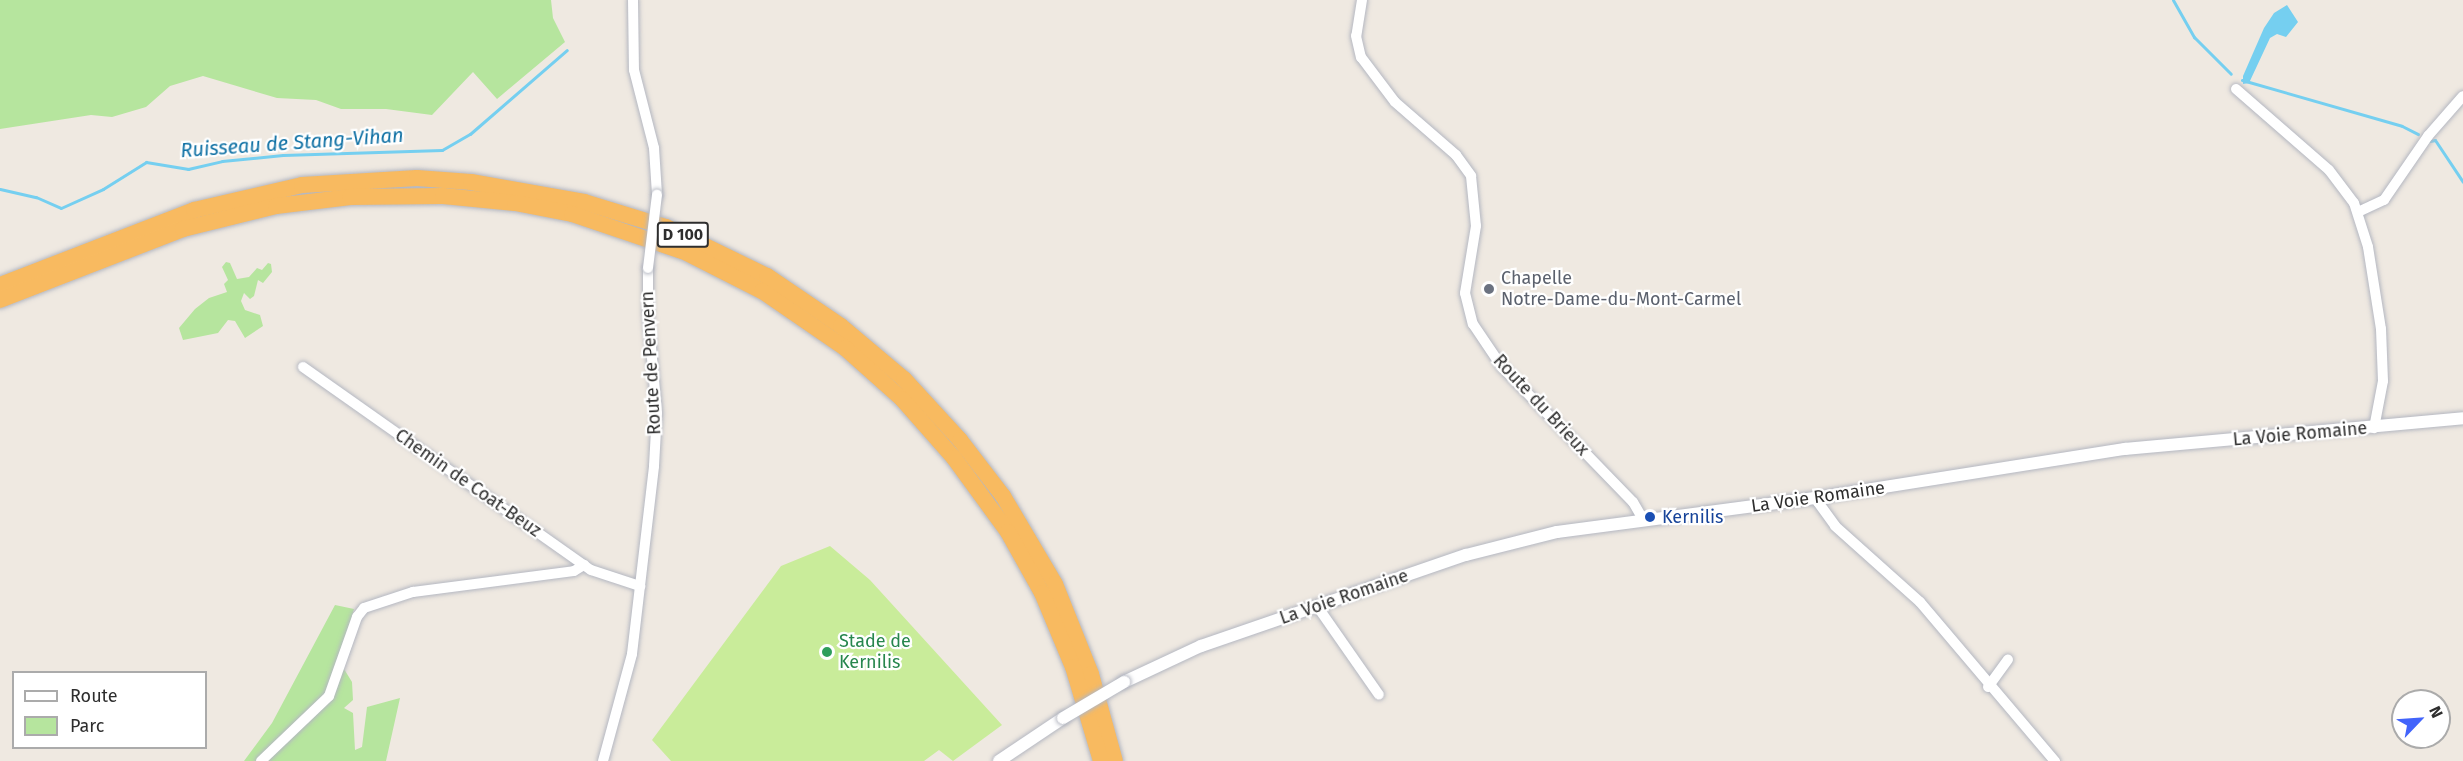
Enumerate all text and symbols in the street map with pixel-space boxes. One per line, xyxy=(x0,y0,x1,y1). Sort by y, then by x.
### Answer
water label: Ruisseau de Stang-Vihan xyxy=(180,123,404,163)
road number: D 100 xyxy=(656,222,710,248)
place label: Chapelle Notre-Dame-du-Mont-Carmel xyxy=(1501,268,1741,310)
marker: Chapelle Notre-Dame-du-Mont-Carmel xyxy=(1482,282,1496,296)
street label: Route de Penvern xyxy=(636,291,666,435)
street label: Route du Brieux xyxy=(1489,350,1593,460)
street label: La Voie Romaine xyxy=(2232,417,2368,451)
street label: Chemin de Coat-Beuz xyxy=(391,424,545,542)
street label: La Voie Romaine xyxy=(1750,477,1886,517)
place label: Kernilis xyxy=(1662,506,1723,528)
marker: Kernilis xyxy=(1643,510,1657,524)
street label: La Voie Romaine xyxy=(1277,565,1411,629)
place label: Stade de Kernilis xyxy=(839,631,911,674)
marker: Stade de Kernilis xyxy=(820,645,834,659)
legend xyxy=(12,671,207,749)
text: Route xyxy=(70,685,118,707)
north arrow xyxy=(2391,689,2451,749)
text: N xyxy=(2425,703,2447,721)
text: Parc xyxy=(70,715,104,737)

